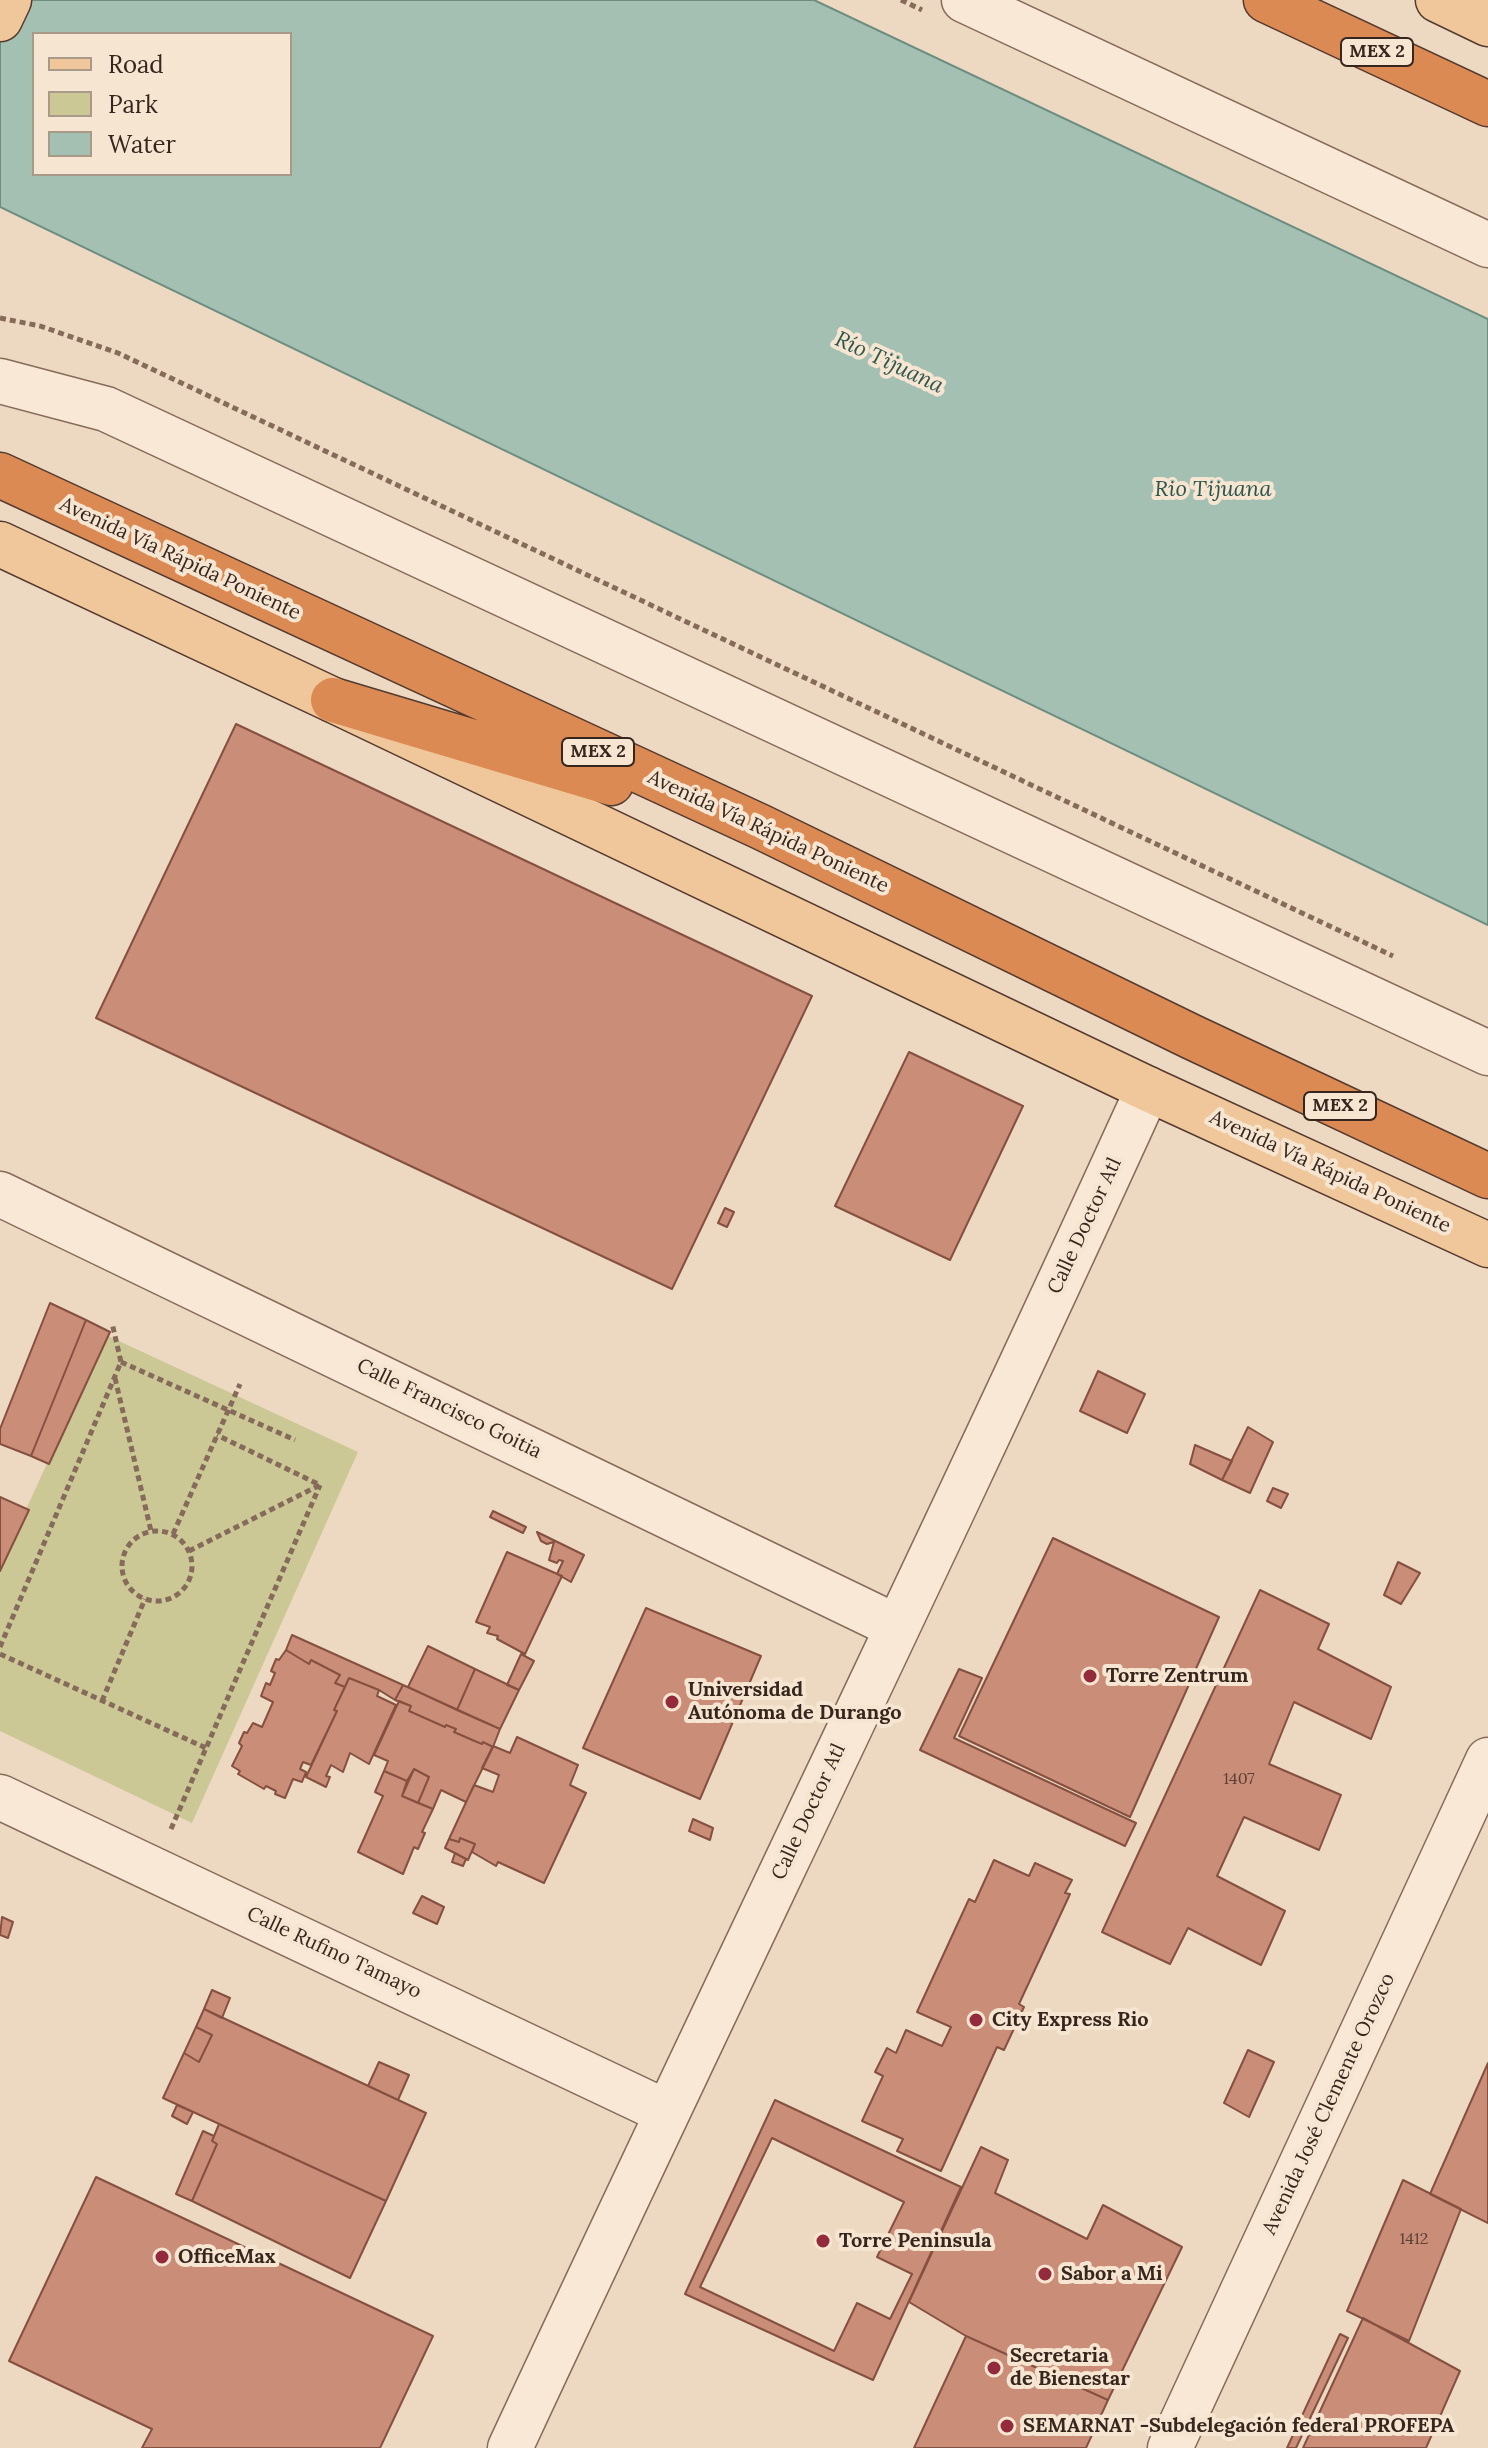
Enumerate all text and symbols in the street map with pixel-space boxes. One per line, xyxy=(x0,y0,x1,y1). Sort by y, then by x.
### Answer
legend xyxy=(32,32,292,176)
road number: MEX 2 xyxy=(1341,38,1413,66)
text: Road xyxy=(108,49,164,80)
text: Park xyxy=(108,89,158,120)
text: Water xyxy=(108,129,176,160)
water label: Río Tijuana xyxy=(830,326,948,400)
water label: Rio Tijuana xyxy=(1155,477,1271,503)
street label: Avenida Vía Rápida Poniente xyxy=(56,493,304,625)
road number: MEX 2 xyxy=(562,738,634,766)
street label: Avenida Vía Rápida Poniente xyxy=(644,766,892,898)
road number: MEX 2 xyxy=(1304,1092,1376,1120)
street label: Avenida Vía Rápida Poniente xyxy=(1206,1106,1454,1238)
street label: Calle Doctor Atl xyxy=(1043,1154,1127,1298)
street label: Calle Francisco Goitia xyxy=(353,1354,545,1464)
place label: Torre Zentrum xyxy=(1106,1664,1248,1688)
marker: Torre Zentrum xyxy=(1081,1667,1099,1685)
place label: Universidad Autónoma de Durango xyxy=(688,1678,902,1725)
marker: Universidad Autónoma de Durango xyxy=(663,1693,681,1711)
street label: Calle Doctor Atl xyxy=(767,1740,851,1884)
house number: 1407 xyxy=(1223,1769,1255,1789)
street label: Calle Rufino Tamayo xyxy=(243,1902,425,2004)
street label: Avenida José Clemente Orozco xyxy=(1258,1969,1400,2239)
place label: City Express Rio xyxy=(992,2008,1149,2032)
marker: City Express Rio xyxy=(967,2011,985,2029)
place label: Torre Peninsula xyxy=(839,2229,991,2253)
house number: 1412 xyxy=(1400,2229,1428,2249)
marker: Torre Peninsula xyxy=(814,2232,832,2250)
place label: OfficeMax xyxy=(178,2245,276,2269)
marker: OfficeMax xyxy=(153,2248,171,2266)
place label: Sabor a Mi xyxy=(1061,2262,1163,2286)
marker: Sabor a Mi xyxy=(1036,2265,1054,2283)
place label: Secretaria de Bienestar xyxy=(1010,2344,1130,2391)
marker: Secretaria de Bienestar xyxy=(985,2359,1003,2377)
place label: SEMARNAT -Subdelegación federal PROFEPA xyxy=(1023,2414,1454,2438)
marker: SEMARNAT -Subdelegación federal PROFEPA xyxy=(998,2417,1016,2435)

